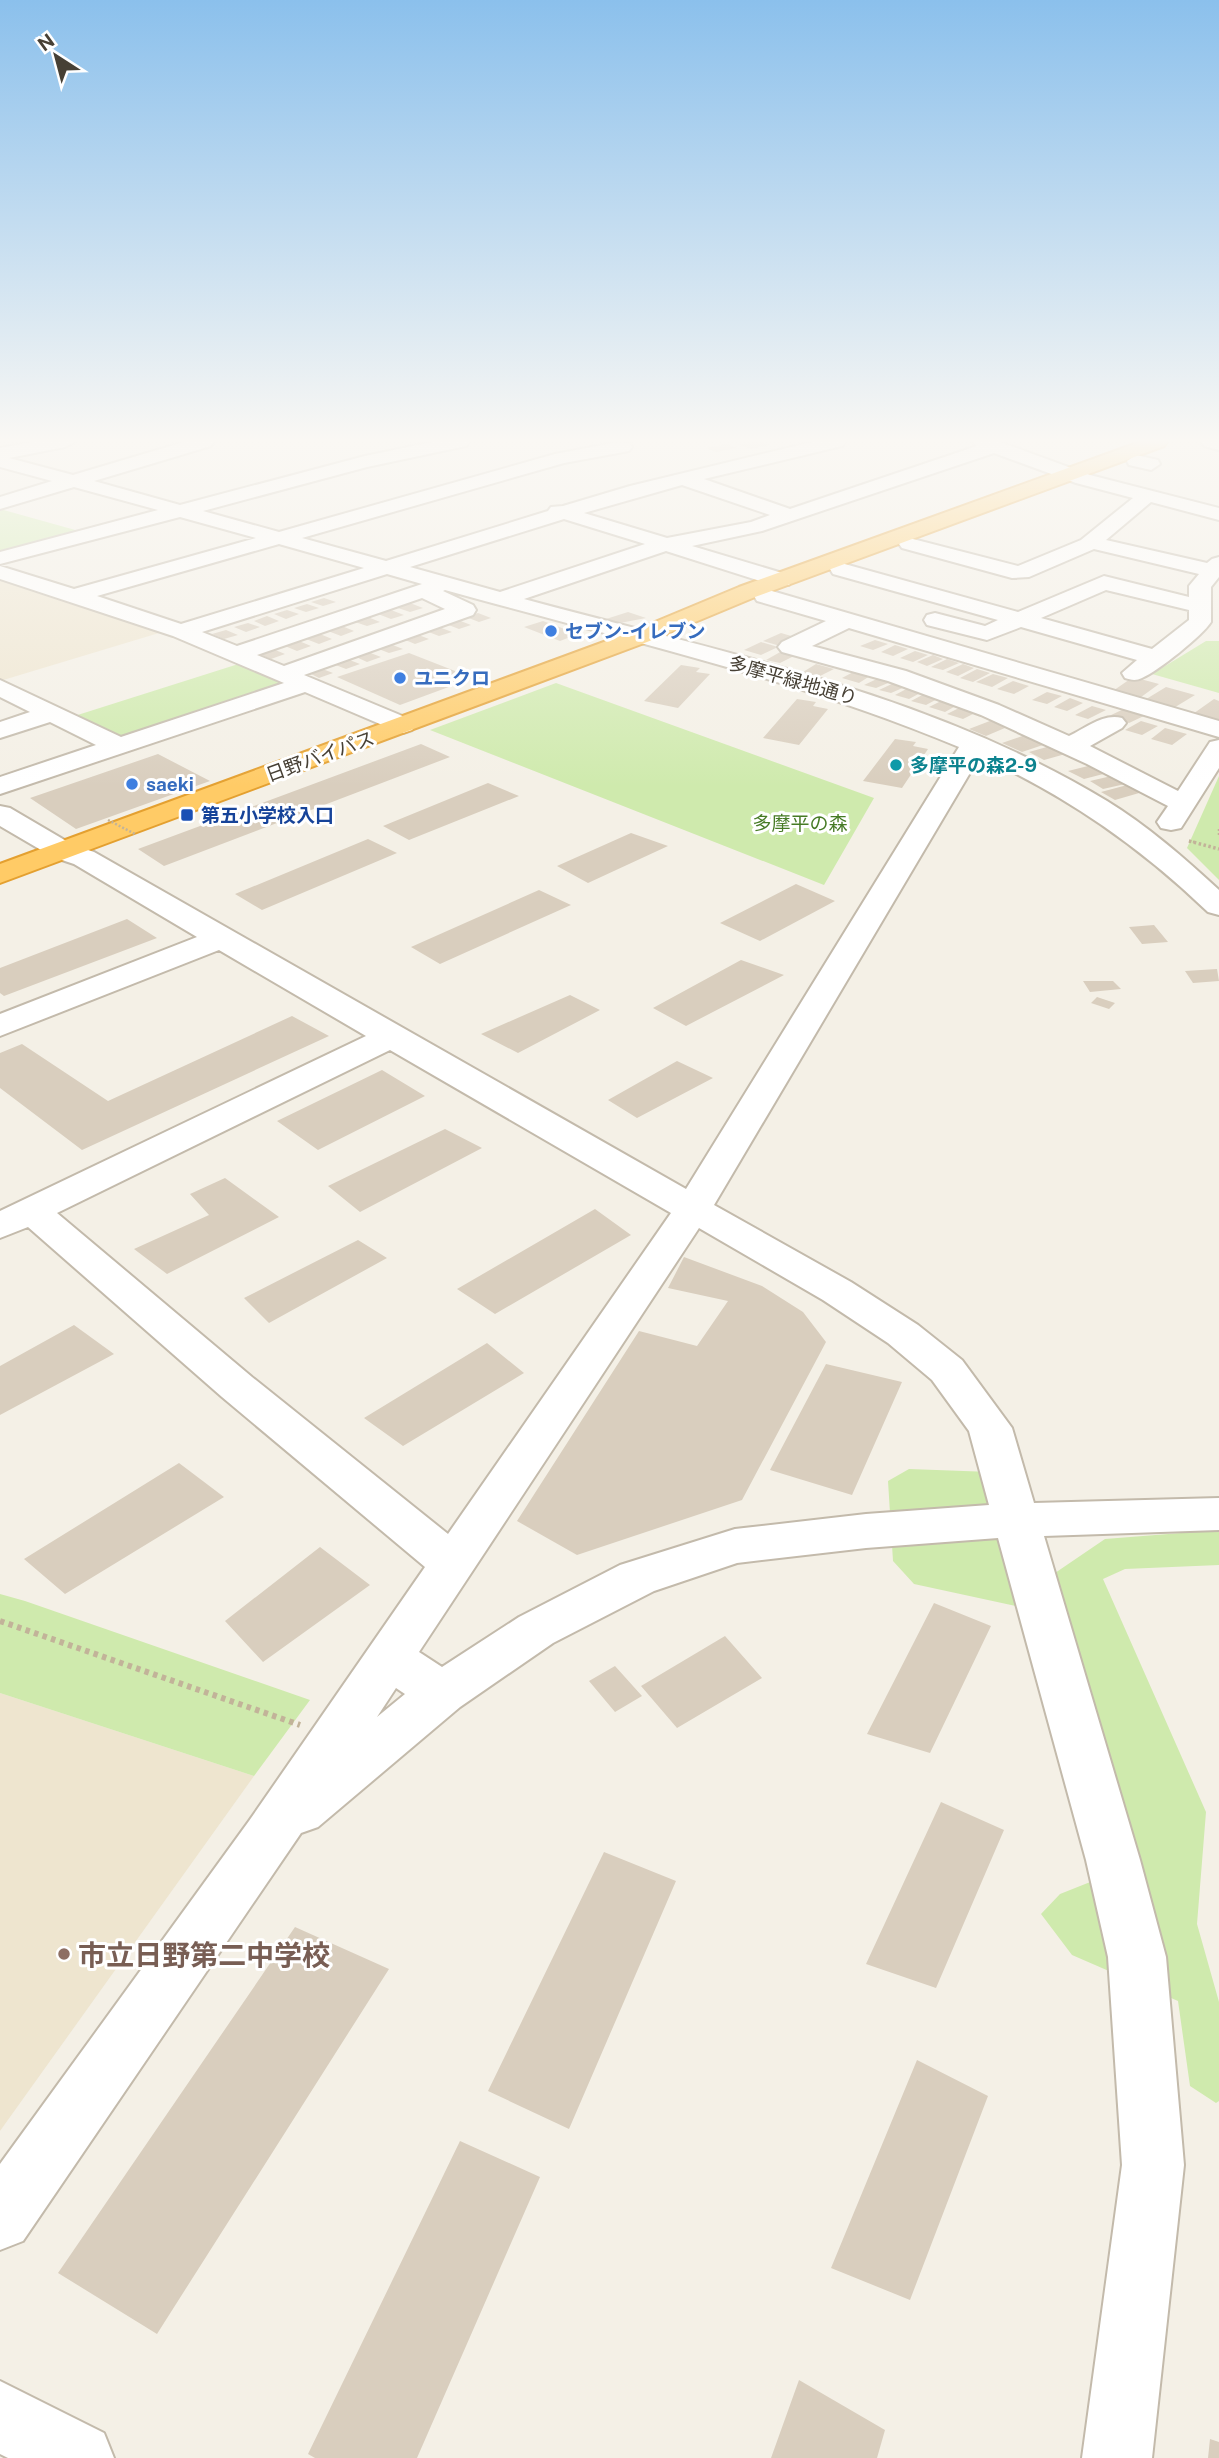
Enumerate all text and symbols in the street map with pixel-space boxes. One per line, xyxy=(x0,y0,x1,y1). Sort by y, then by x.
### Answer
north arrow xyxy=(21,21,91,91)
text: N xyxy=(34,29,58,56)
place label: セブン-イレブン xyxy=(565,620,705,642)
marker: セブン-イレブン xyxy=(543,623,559,639)
street label: 多摩平緑地通り xyxy=(726,651,860,709)
place label: ユニクロ xyxy=(414,667,490,689)
marker: ユニクロ xyxy=(392,670,408,686)
street label: 日野バイパス xyxy=(263,726,377,786)
place label: 多摩平の森2-9 xyxy=(910,754,1037,776)
marker: 多摩平の森2-9 xyxy=(888,757,904,773)
place label: saeki xyxy=(146,773,194,795)
marker: saeki xyxy=(124,776,140,792)
place label: 第五小学校入口 xyxy=(201,804,334,826)
marker: 第五小学校入口 xyxy=(179,807,195,823)
park label: 多摩平の森 xyxy=(752,812,848,834)
place label: 市立日野第二中学校 xyxy=(78,1938,330,1971)
marker: 市立日野第二中学校 xyxy=(56,1946,72,1962)

